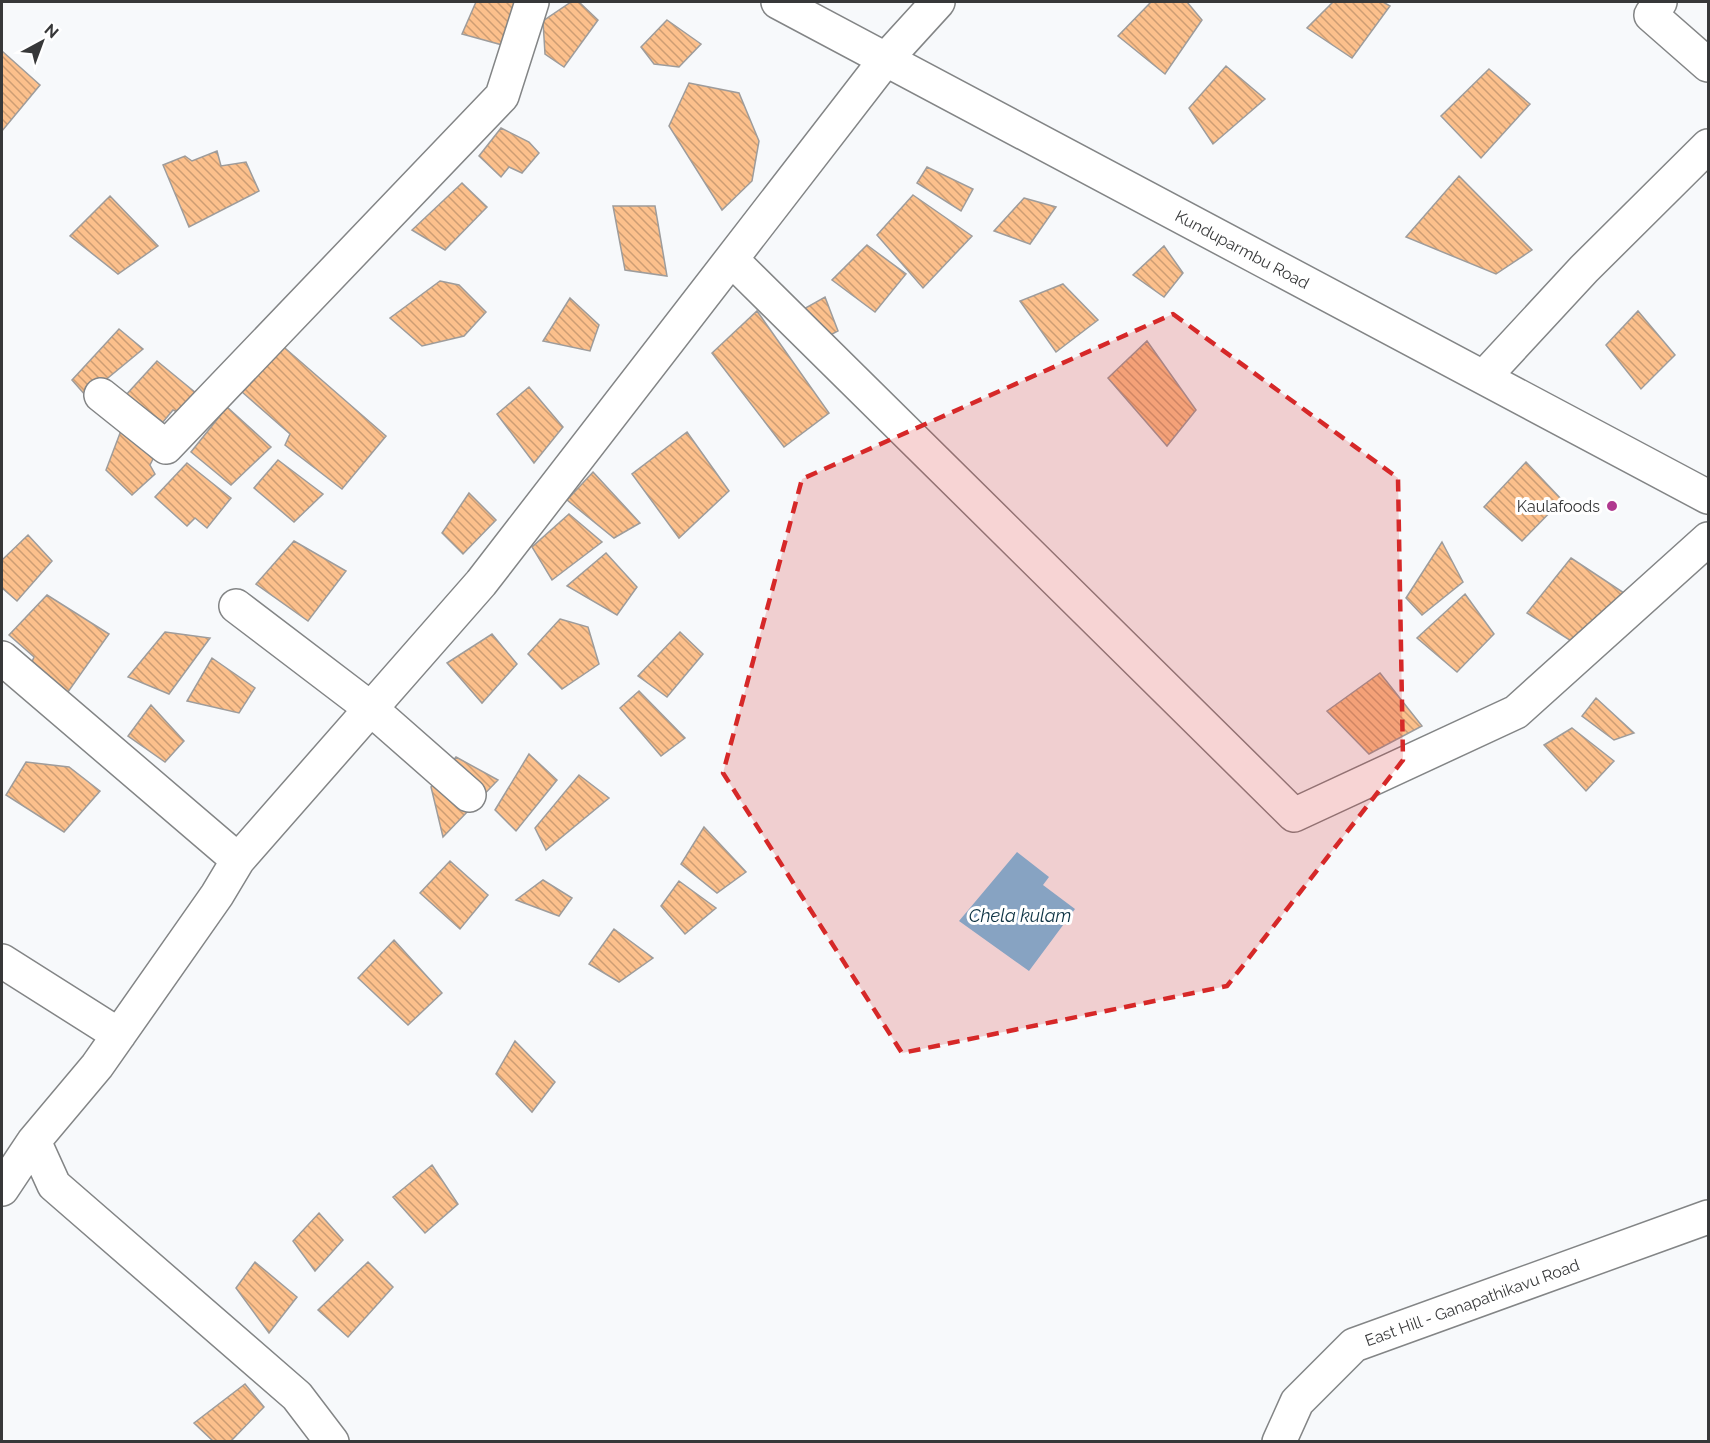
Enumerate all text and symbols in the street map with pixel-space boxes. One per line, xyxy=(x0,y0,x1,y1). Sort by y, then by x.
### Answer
north arrow xyxy=(12,12,72,72)
text: N xyxy=(41,20,62,42)
street label: Kunduparmbu Road xyxy=(1172,206,1312,293)
place label: Kaulafoods xyxy=(1517,497,1600,516)
marker: Kaulafoods xyxy=(1605,499,1619,513)
water label: Chela kulam xyxy=(969,905,1071,926)
street label: East Hill - Ganapathikavu Road xyxy=(1362,1255,1582,1350)

